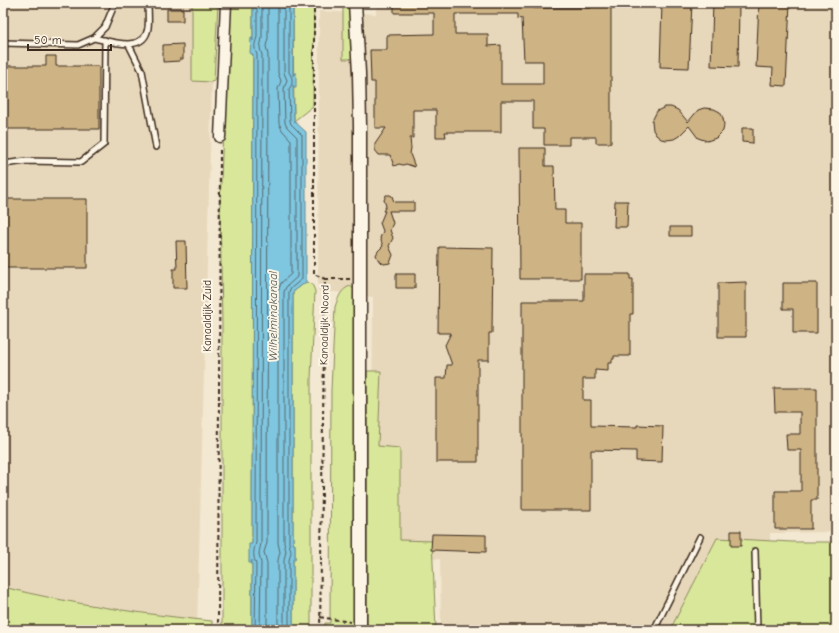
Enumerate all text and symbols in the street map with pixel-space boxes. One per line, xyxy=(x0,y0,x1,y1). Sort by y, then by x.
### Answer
scale bar xyxy=(28,26,111,52)
text: 50 m xyxy=(34,33,62,47)
water label: Wilhelminakanaal xyxy=(266,271,280,361)
street label: Kanaaldijk Zuid xyxy=(201,280,214,352)
street label: Kanaaldijk Noord xyxy=(317,285,332,365)

